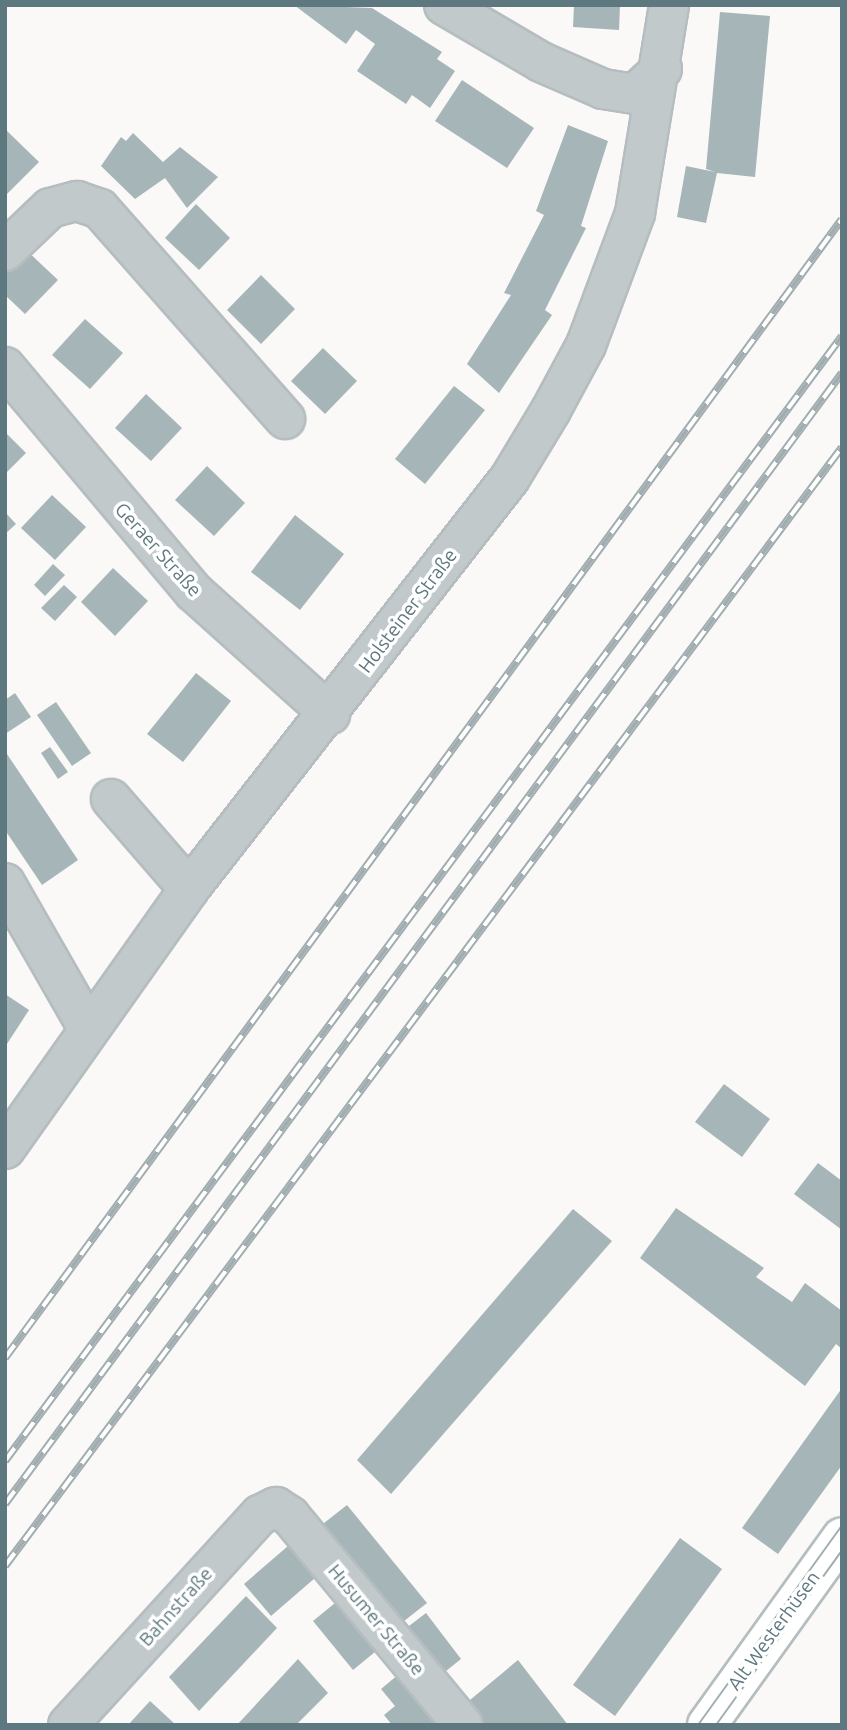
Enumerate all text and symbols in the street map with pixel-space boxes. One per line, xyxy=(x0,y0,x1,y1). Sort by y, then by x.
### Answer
street label: Geraer Straße xyxy=(110,498,206,602)
street label: Holsteiner Straße xyxy=(354,545,462,677)
street label: Husumer Straße xyxy=(323,1560,429,1680)
street label: Bahnstraße xyxy=(135,1563,217,1651)
street label: Alt Westerhüsen xyxy=(723,1567,825,1695)

